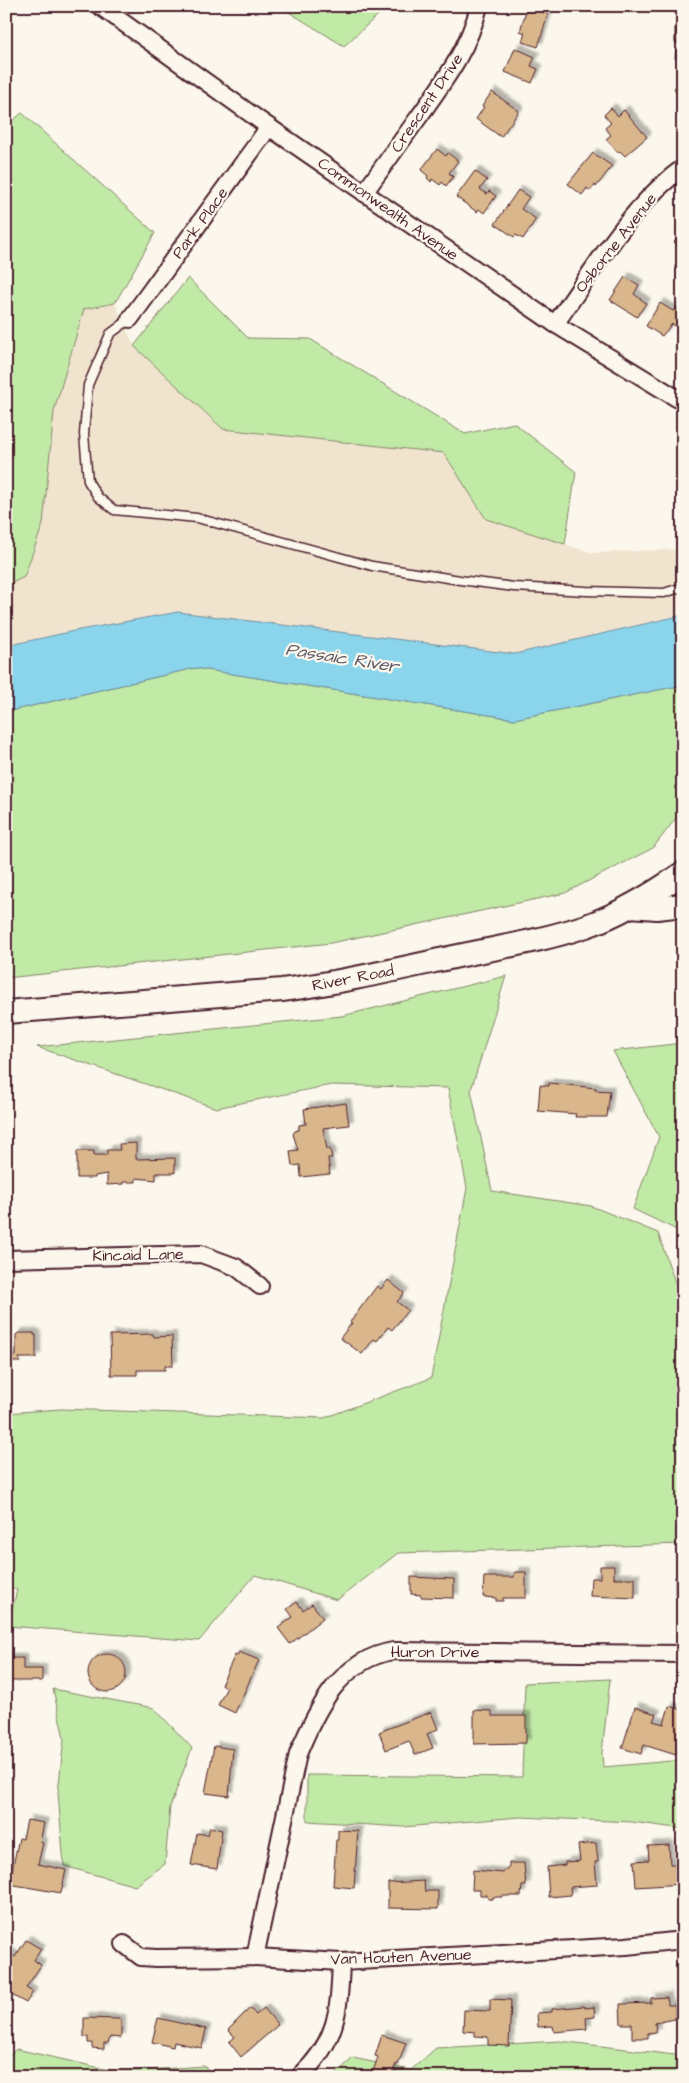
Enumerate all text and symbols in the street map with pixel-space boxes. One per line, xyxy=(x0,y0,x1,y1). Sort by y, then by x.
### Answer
street label: Crescent Drive xyxy=(386,49,468,157)
street label: Commonwealth Avenue xyxy=(313,152,463,266)
street label: Park Place xyxy=(167,183,234,263)
street label: Osborne Avenue xyxy=(570,188,662,297)
water label: Passaic River xyxy=(284,637,402,680)
street label: River Road xyxy=(310,959,396,997)
street label: Kincaid Lane xyxy=(92,1243,184,1267)
street label: Huron Drive xyxy=(391,1641,480,1663)
street label: Van Houten Avenue xyxy=(330,1944,472,1970)

